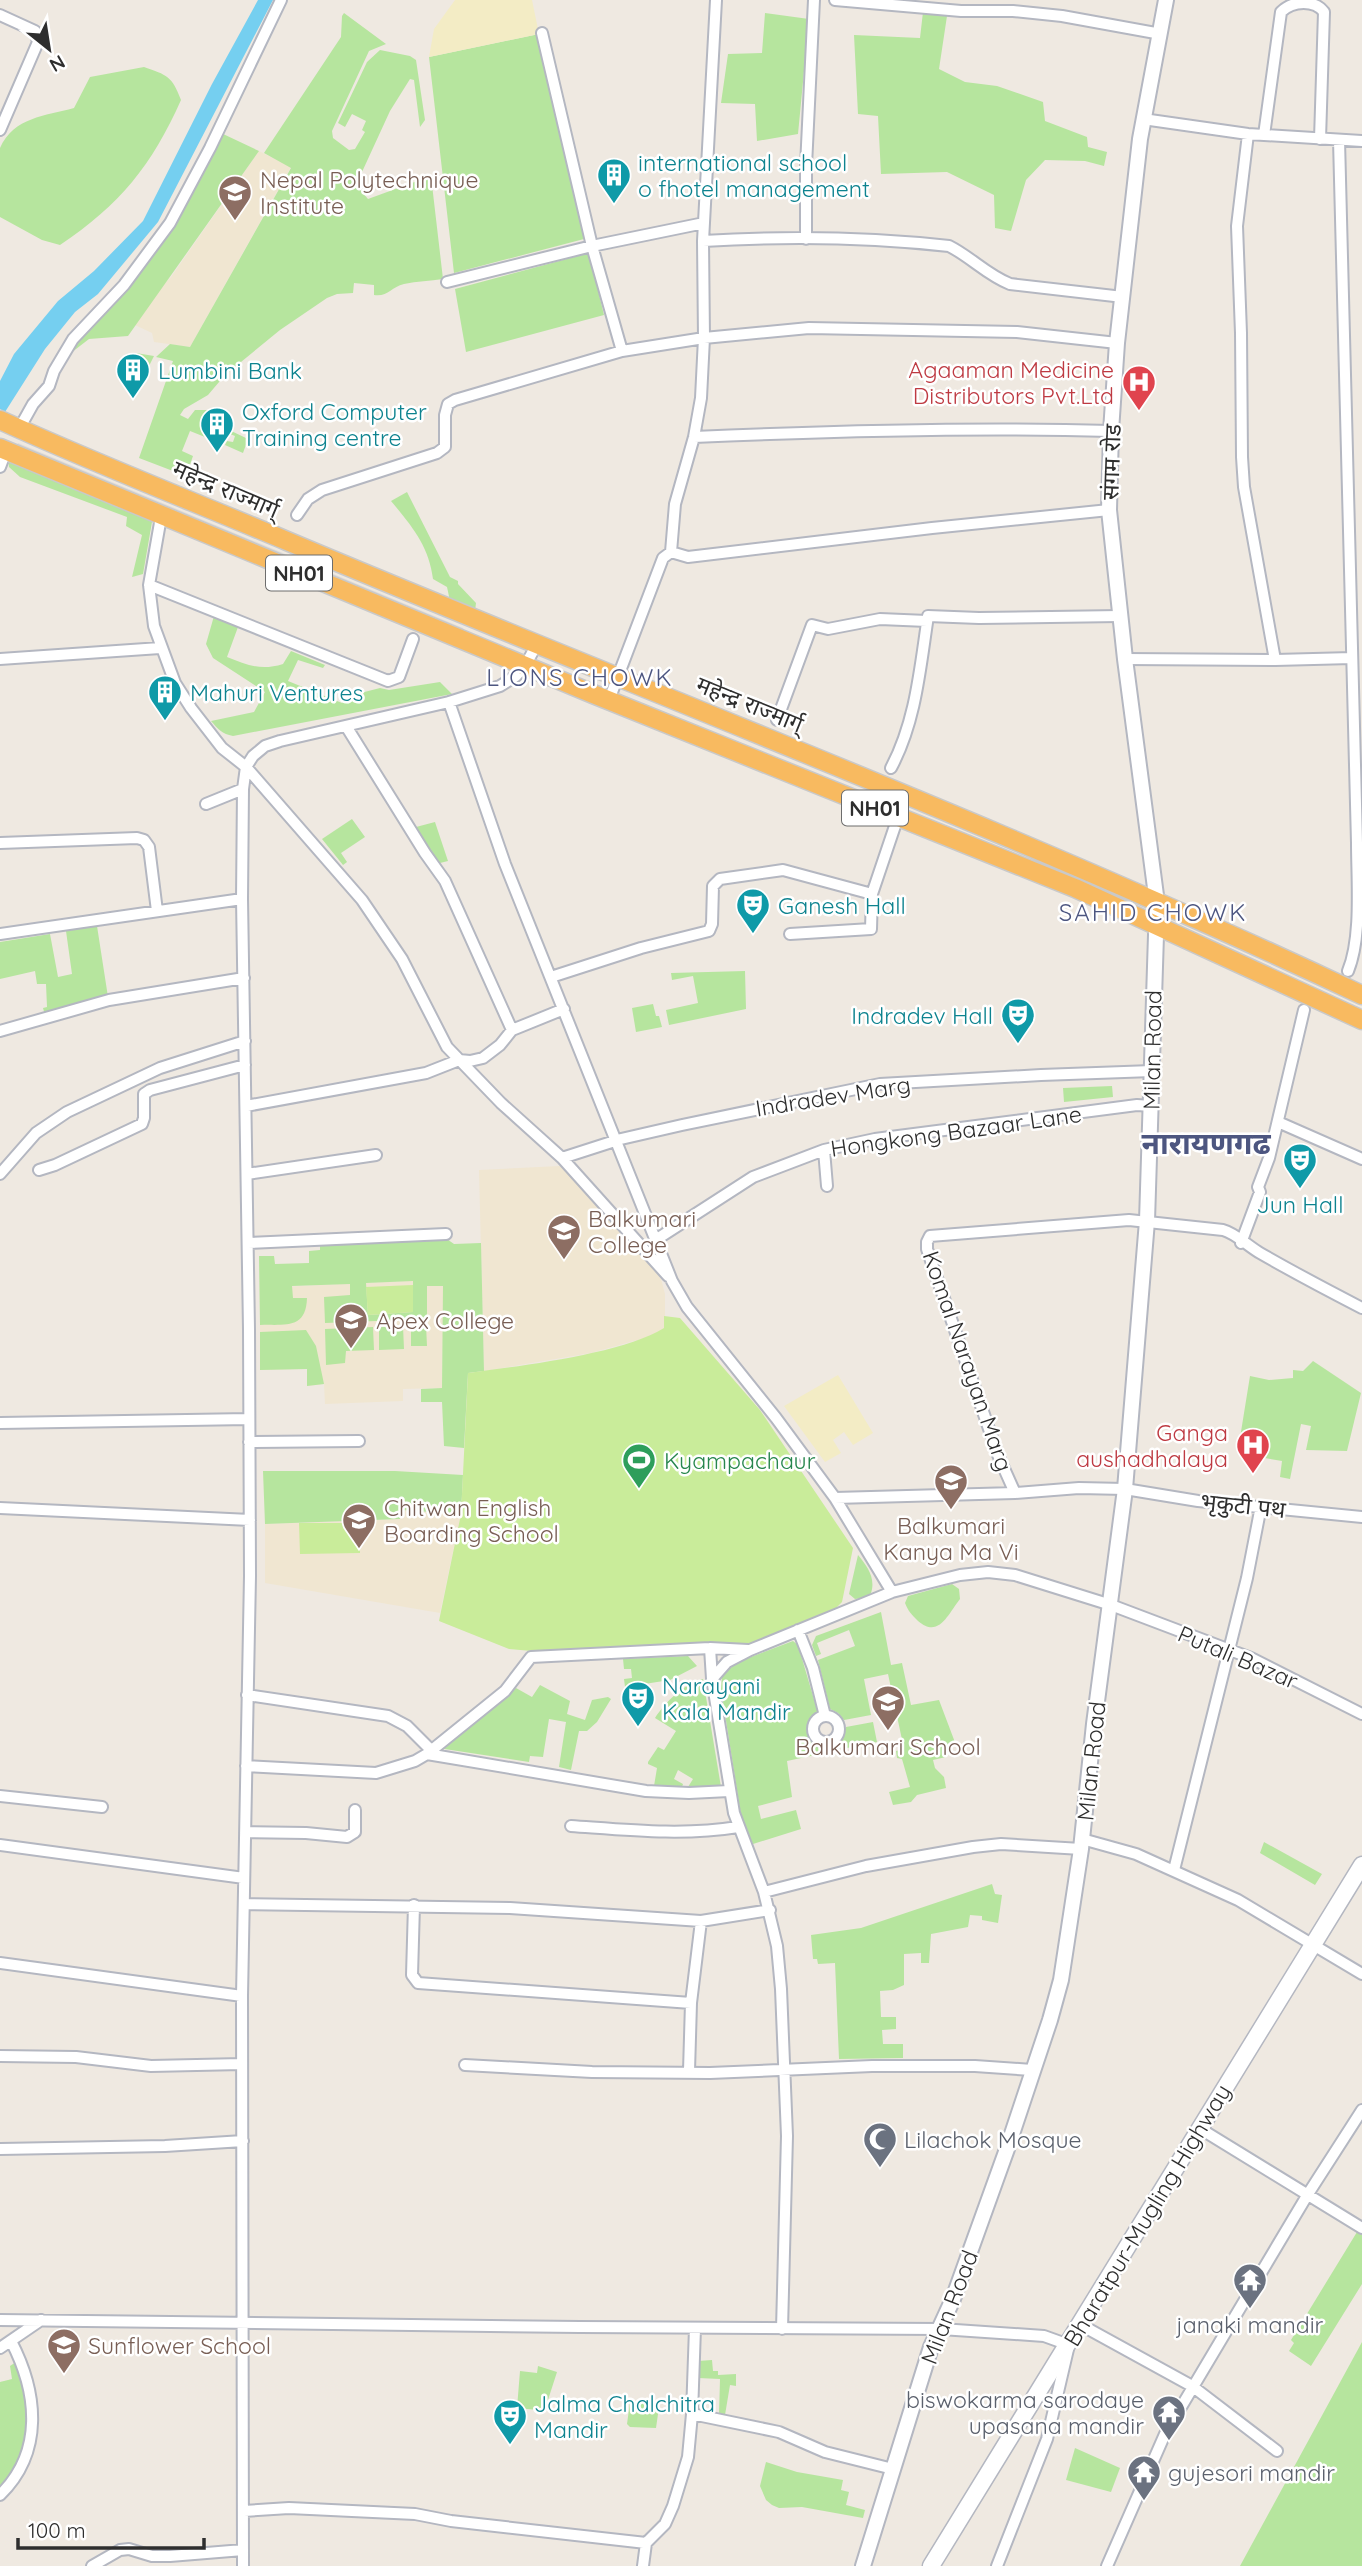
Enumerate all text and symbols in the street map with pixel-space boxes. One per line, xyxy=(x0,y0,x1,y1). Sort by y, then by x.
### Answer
north arrow xyxy=(14,14,84,84)
text: N xyxy=(45,50,70,78)
place label: international school o fhotel management xyxy=(638,148,870,203)
building icon: international school o fhotel management xyxy=(595,156,633,205)
place label: Nepal Polytechnique Institute xyxy=(260,165,478,220)
school or university icon: Nepal Polytechnique Institute xyxy=(216,173,254,222)
building icon: Lumbini Bank xyxy=(114,351,152,400)
place label: Agaaman Medicine Distributors Pvt.Ltd xyxy=(908,355,1114,410)
place label: Lumbini Bank xyxy=(158,356,302,385)
hospital icon: Agaaman Medicine Distributors Pvt.Ltd xyxy=(1120,363,1158,412)
place label: Oxford Computer Training centre xyxy=(242,397,427,452)
building icon: Oxford Computer Training centre xyxy=(198,405,236,454)
street label: संगम रोड xyxy=(1095,423,1127,501)
street label: महेन्द्र राज्मार्ग् xyxy=(168,454,287,526)
road number: NH01 xyxy=(266,556,332,590)
district label: LIONS CHOWK xyxy=(486,662,674,692)
street label: महेन्द्र राज्मार्ग् xyxy=(692,669,811,740)
building icon: Mahuri Ventures xyxy=(146,673,184,722)
place label: Mahuri Ventures xyxy=(190,678,363,707)
road number: NH01 xyxy=(842,790,908,826)
theatre icon: Ganesh Hall xyxy=(734,886,772,935)
place label: Ganesh Hall xyxy=(778,891,906,920)
district label: SAHID CHOWK xyxy=(1059,897,1247,927)
street label: Milan Road xyxy=(1136,990,1168,1110)
theatre icon: Indradev Hall xyxy=(999,996,1037,1045)
place label: Indradev Hall xyxy=(851,1001,993,1030)
street label: Indradev Marg xyxy=(753,1069,913,1123)
street label: Hongkong Bazaar Lane xyxy=(829,1099,1083,1163)
district label: नारायणगढ xyxy=(1141,1124,1271,1162)
theatre icon: Jun Hall xyxy=(1281,1141,1319,1190)
place label: Jun Hall xyxy=(1257,1190,1343,1219)
place label: Balkumari College xyxy=(588,1204,696,1259)
school or university icon: Balkumari College xyxy=(545,1212,583,1261)
street label: Komal Narayan Marg xyxy=(917,1247,1019,1475)
school or university icon: Apex College xyxy=(332,1301,370,1350)
place label: Apex College xyxy=(376,1306,514,1335)
place label: Ganga aushadhalaya xyxy=(1076,1418,1228,1473)
hospital icon: Ganga aushadhalaya xyxy=(1234,1426,1272,1475)
sports icon: Kyampachaur xyxy=(620,1441,658,1490)
place label: Kyampachaur xyxy=(664,1446,816,1475)
school or university icon: Balkumari Kanya Ma Vi xyxy=(932,1462,970,1511)
street label: भृकुटी पथ xyxy=(1199,1486,1288,1525)
place label: Chitwan English Boarding School xyxy=(384,1493,559,1548)
school or university icon: Chitwan English Boarding School xyxy=(340,1501,378,1550)
place label: Balkumari Kanya Ma Vi xyxy=(883,1511,1019,1566)
street label: Putali Bazar xyxy=(1174,1619,1303,1695)
place label: Narayani Kala Mandir xyxy=(662,1671,791,1726)
theatre icon: Narayani Kala Mandir xyxy=(619,1679,657,1728)
school or university icon: Balkumari School xyxy=(869,1683,907,1732)
street label: Milan Road xyxy=(1070,1700,1112,1822)
place label: Balkumari School xyxy=(795,1732,981,1761)
street label: Bharatpur-Mugling Highway xyxy=(1057,2079,1237,2351)
mosque icon: Lilachok Mosque xyxy=(861,2120,899,2169)
place label: Lilachok Mosque xyxy=(904,2125,1082,2154)
street label: Milan Road xyxy=(914,2246,984,2368)
temple icon: janaki mandir xyxy=(1231,2261,1269,2310)
place label: janaki mandir xyxy=(1176,2310,1324,2339)
school or university icon: Sunflower School xyxy=(45,2326,83,2375)
place label: Sunflower School xyxy=(88,2331,271,2360)
place label: biswokarma sarodaye upasana mandir xyxy=(906,2385,1144,2440)
place label: Jalma Chalchitra Mandir xyxy=(534,2389,715,2444)
temple icon: biswokarma sarodaye upasana mandir xyxy=(1150,2393,1188,2442)
theatre icon: Jalma Chalchitra Mandir xyxy=(491,2397,529,2446)
temple icon: gujesori mandir xyxy=(1125,2453,1163,2502)
place label: gujesori mandir xyxy=(1168,2458,1335,2487)
scale bar xyxy=(18,2506,203,2550)
text: 100 m xyxy=(28,2517,86,2543)

